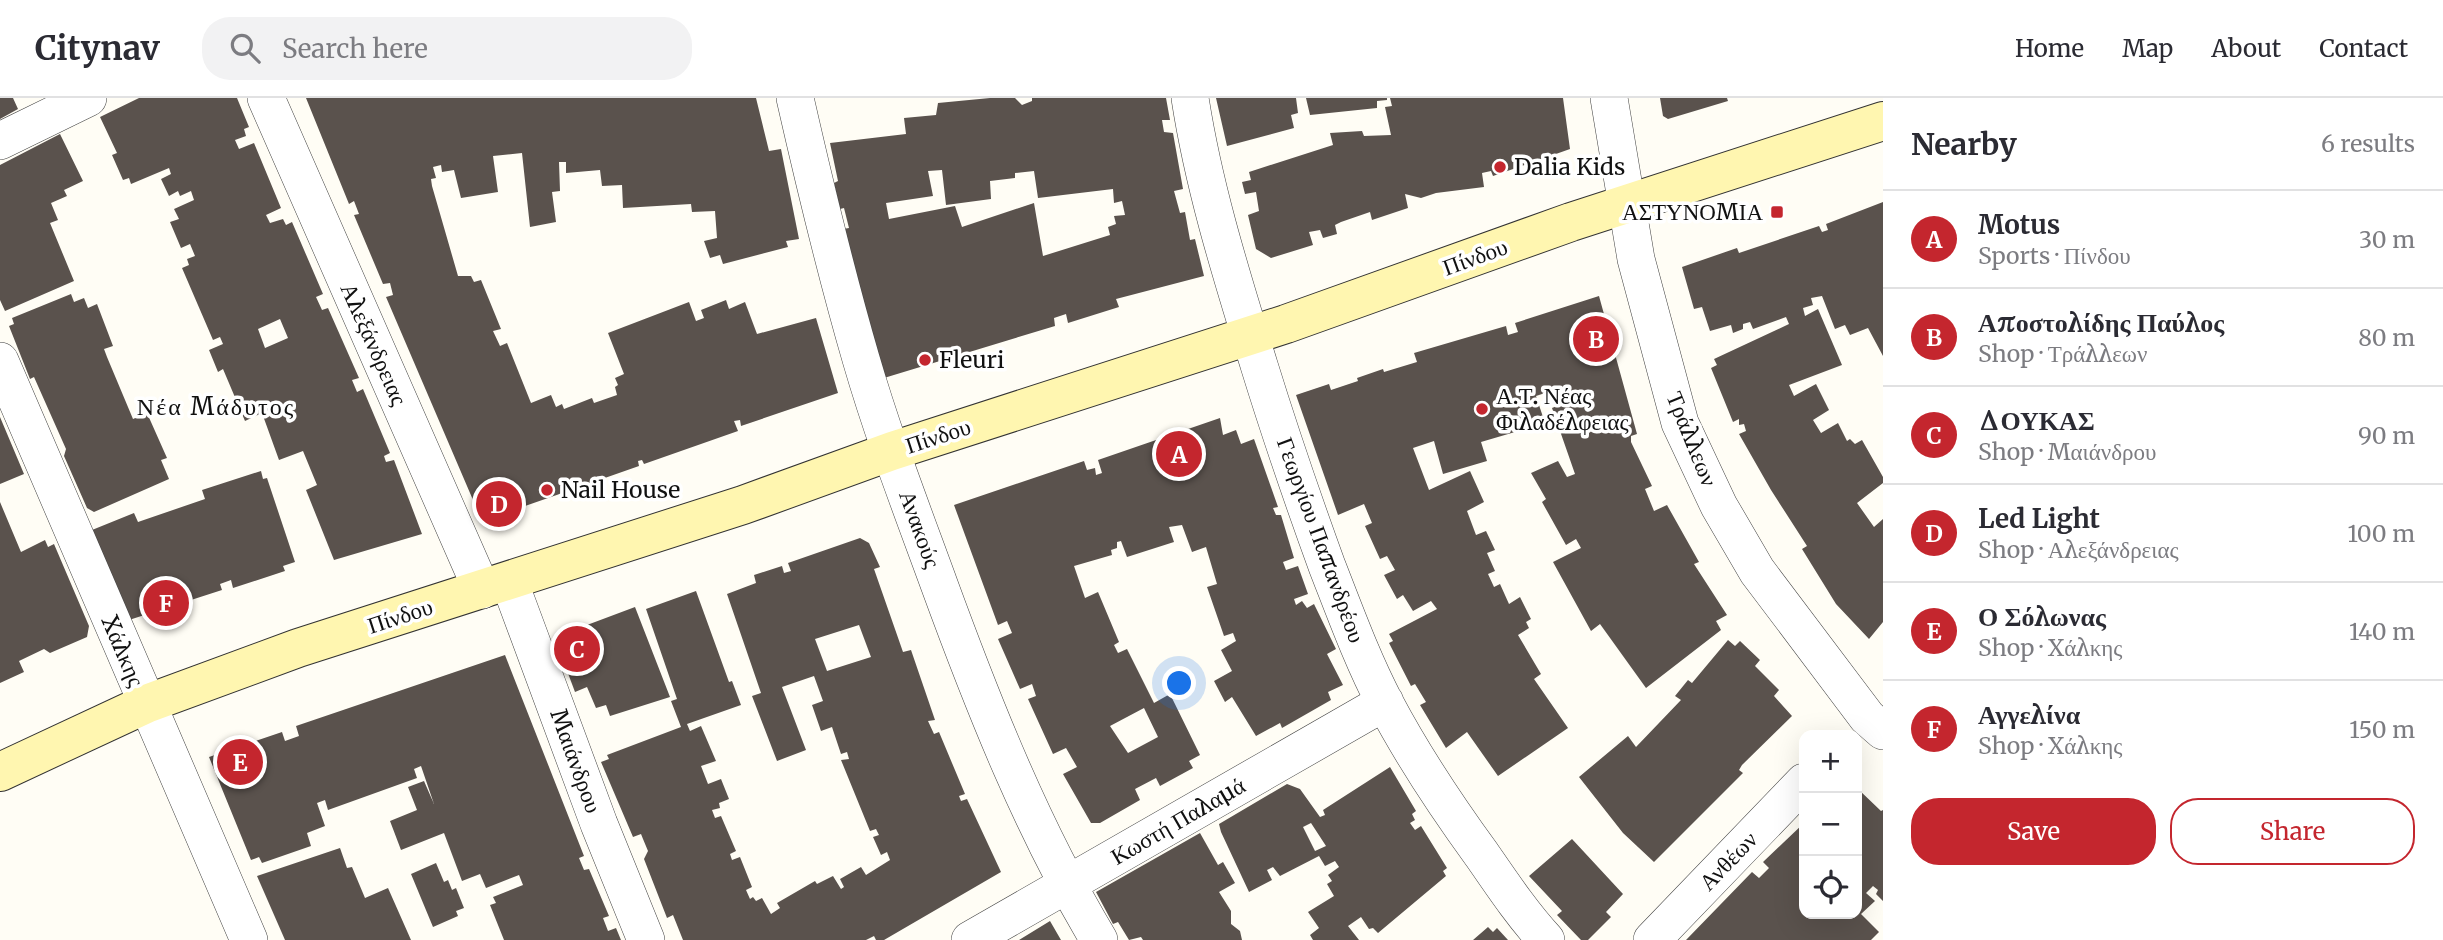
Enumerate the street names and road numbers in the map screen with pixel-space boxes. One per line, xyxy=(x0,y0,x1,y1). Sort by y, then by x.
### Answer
street label: Πίνδου xyxy=(1438,231,1511,282)
street label: Αλεξάνδρειας xyxy=(335,278,414,409)
street label: Τράλλεων xyxy=(1660,387,1725,490)
street label: Πίνδου xyxy=(902,411,974,460)
street label: Γεωργίου Παπανδρέου xyxy=(1271,433,1372,646)
street label: Ανακούς xyxy=(893,486,948,572)
street label: Πίνδου xyxy=(364,591,436,640)
street label: Χάλκης xyxy=(96,611,151,691)
street label: Μαιάνδρου xyxy=(544,705,609,817)
street label: Κωστή Παλαμά xyxy=(1105,770,1250,871)
street label: Ανθέων xyxy=(1692,825,1763,896)

